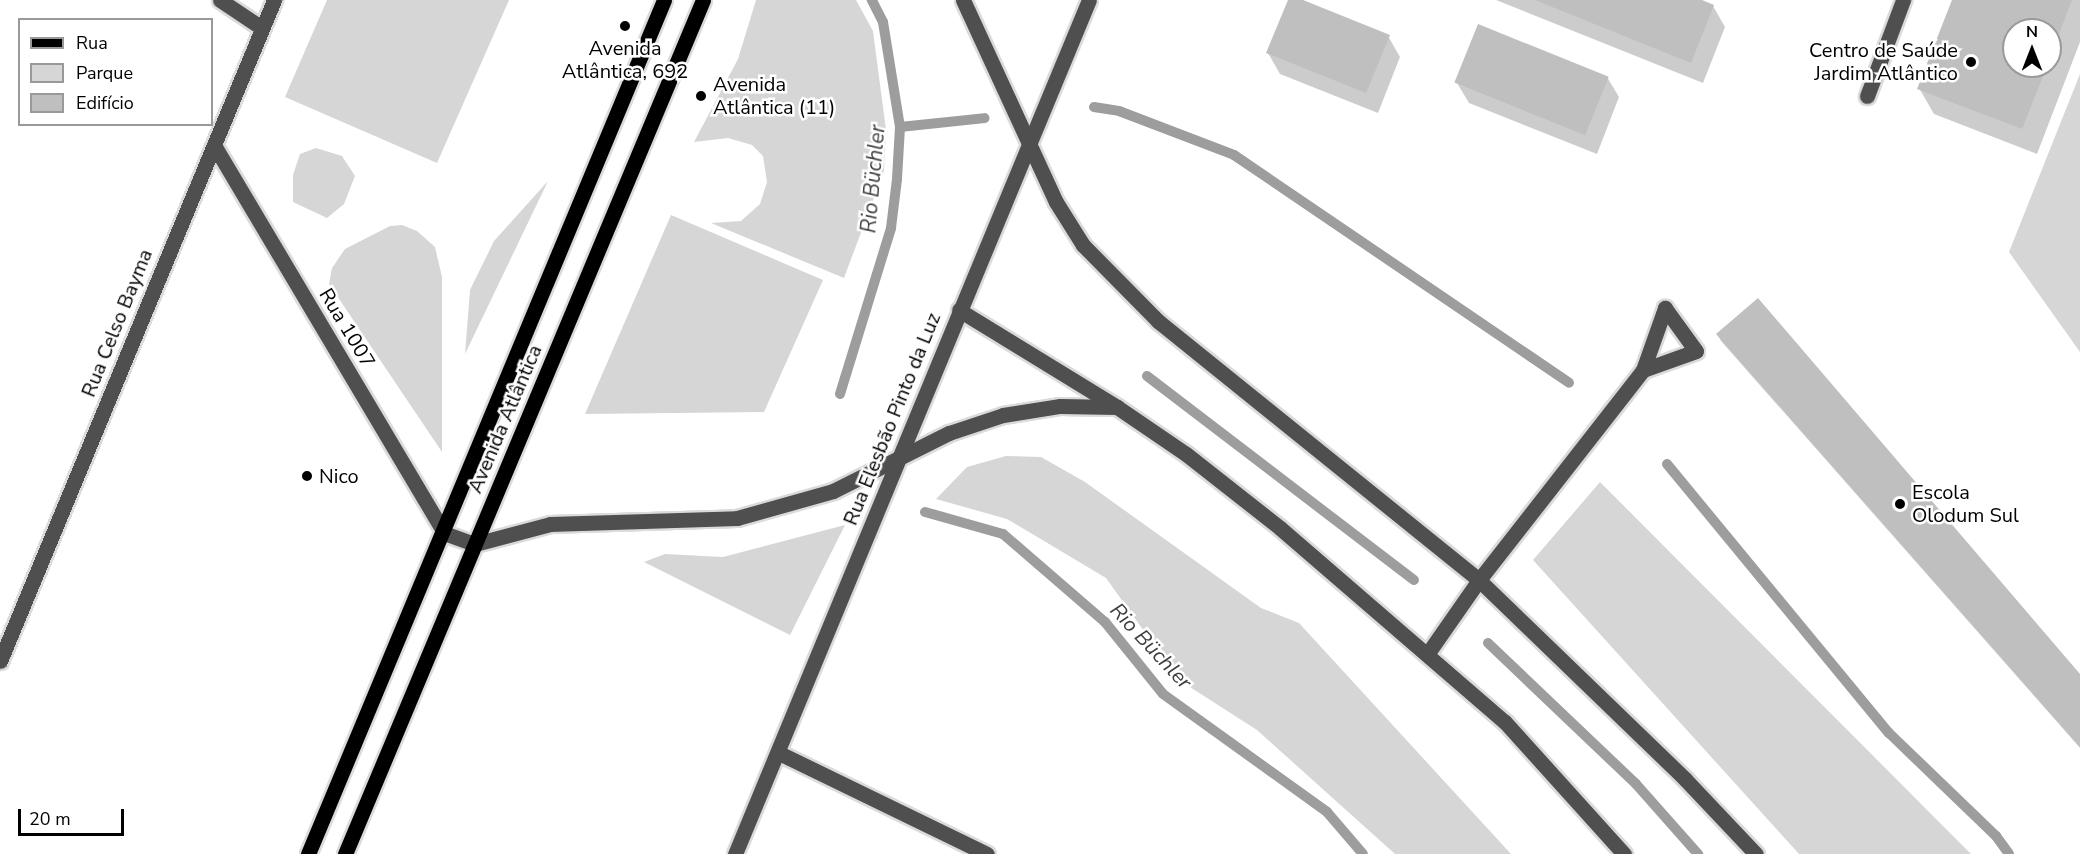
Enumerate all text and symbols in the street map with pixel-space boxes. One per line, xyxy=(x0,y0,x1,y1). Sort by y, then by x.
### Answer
legend xyxy=(18,18,213,126)
north arrow xyxy=(2002,18,2062,78)
marker: Avenida Atlântica, 692 xyxy=(618,19,632,33)
text: N xyxy=(2026,21,2038,43)
text: Rua xyxy=(76,31,108,55)
place label: Avenida Atlântica, 692 xyxy=(562,36,688,83)
place label: Centro de Saúde Jardim Atlântico xyxy=(1809,39,1958,86)
marker: Centro de Saúde Jardim Atlântico xyxy=(1962,53,1980,71)
text: Parque xyxy=(76,61,133,85)
place label: Avenida Atlântica (11) xyxy=(713,72,835,119)
marker: Avenida Atlântica (11) xyxy=(694,89,708,103)
text: Edifício xyxy=(76,91,134,115)
water label: Rio Büchler xyxy=(856,124,890,234)
street label: Rua Celso Bayma xyxy=(76,246,158,400)
street label: Rua 1007 xyxy=(314,284,380,372)
street label: Rua Elesbão Pinto da Luz xyxy=(838,309,946,529)
street label: Avenida Atlântica xyxy=(463,341,547,497)
place label: Nico xyxy=(319,464,359,488)
marker: Nico xyxy=(300,469,314,483)
place label: Escola Olodum Sul xyxy=(1912,480,2019,527)
marker: Escola Olodum Sul xyxy=(1893,497,1907,511)
water label: Rio Büchler xyxy=(1105,598,1197,694)
scale bar xyxy=(21,797,128,835)
text: 20 m xyxy=(29,807,71,831)

